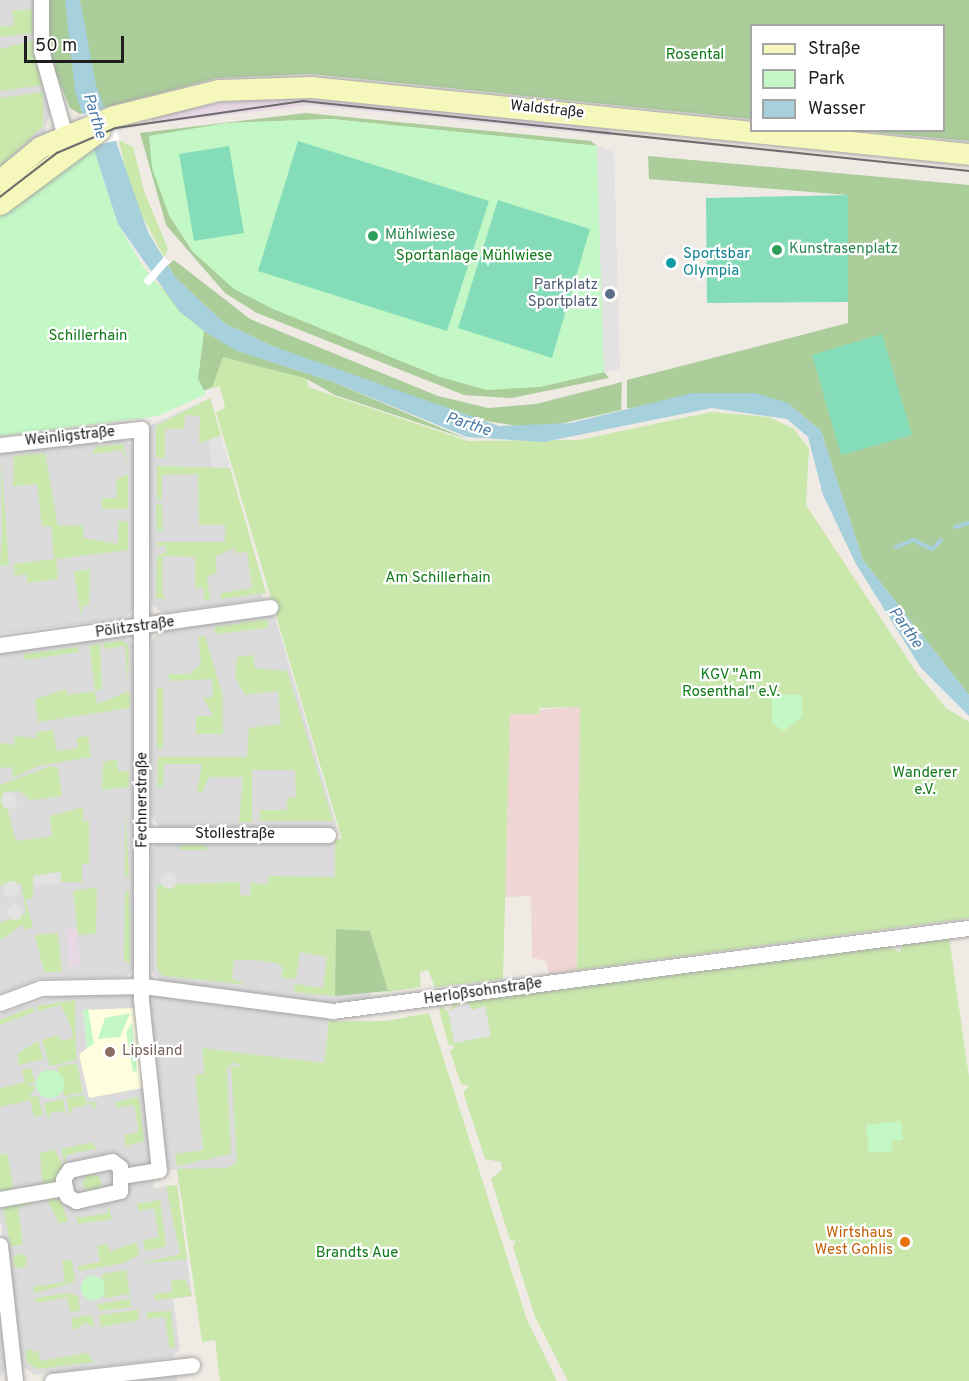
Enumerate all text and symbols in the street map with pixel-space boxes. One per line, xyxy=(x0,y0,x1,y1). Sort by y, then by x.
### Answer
scale bar xyxy=(27,24,128,62)
legend xyxy=(750,24,945,132)
text: 50 m xyxy=(35,35,77,58)
text: Straße xyxy=(808,38,860,61)
park label: Rosental xyxy=(666,47,724,65)
text: Park xyxy=(808,68,845,91)
water label: Parthe xyxy=(78,91,110,141)
street label: Waldstraße xyxy=(509,97,585,123)
text: Wasser xyxy=(808,98,866,121)
place label: Mühlwiese xyxy=(385,227,455,245)
marker: Mühlwiese xyxy=(366,229,380,243)
place label: Kunstrasenplatz xyxy=(789,241,898,259)
marker: Kunstrasenplatz xyxy=(770,243,784,257)
place label: Sportsbar Olympia xyxy=(683,245,750,280)
park label: Sportanlage Mühlwiese xyxy=(396,248,552,266)
marker: Sportsbar Olympia xyxy=(664,256,678,270)
place label: Parkplatz Sportplatz xyxy=(528,276,598,311)
marker: Parkplatz Sportplatz xyxy=(603,287,617,301)
park label: Schillerhain xyxy=(49,328,127,346)
water label: Parthe xyxy=(443,409,493,441)
street label: Weinligstraße xyxy=(24,423,116,451)
park label: Am Schillerhain xyxy=(385,570,491,588)
water label: Parthe xyxy=(884,604,926,652)
street label: Pölitzstraße xyxy=(94,614,176,642)
park label: KGV "Am Rosenthal" e.V. xyxy=(682,666,780,701)
street label: Fechnerstraße xyxy=(134,752,152,848)
park label: Wanderer e.V. xyxy=(892,764,958,799)
street label: Stollestraße xyxy=(195,826,275,844)
street label: Herloßsohnstraße xyxy=(423,975,543,1009)
place label: Lipsiland xyxy=(122,1043,182,1061)
marker: Lipsiland xyxy=(103,1045,117,1059)
place label: Wirtshaus West Gohlis xyxy=(815,1224,893,1259)
marker: Wirtshaus West Gohlis xyxy=(898,1235,912,1249)
park label: Brandts Aue xyxy=(315,1245,399,1263)

